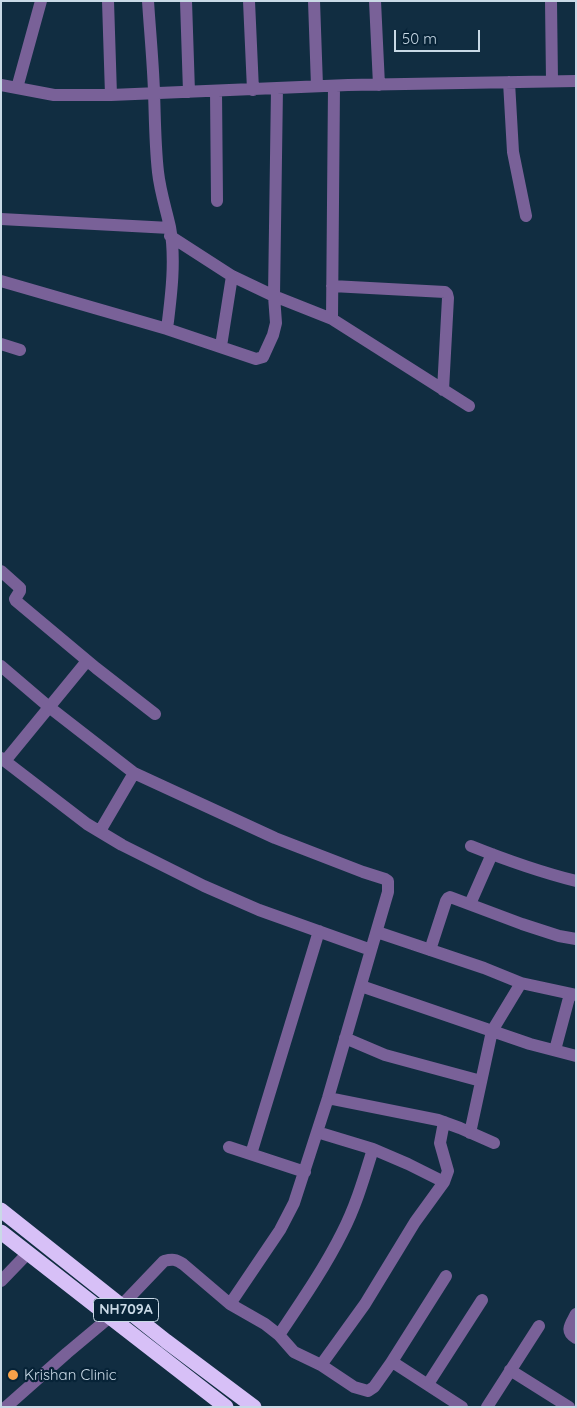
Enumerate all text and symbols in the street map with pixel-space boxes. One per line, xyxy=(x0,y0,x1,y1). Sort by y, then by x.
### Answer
scale bar xyxy=(397,20,483,52)
text: 50 m xyxy=(402,29,437,48)
road number: NH709A xyxy=(94,1298,158,1322)
place label: Krishan Clinic xyxy=(24,1366,117,1384)
marker: Krishan Clinic xyxy=(6,1368,20,1382)

